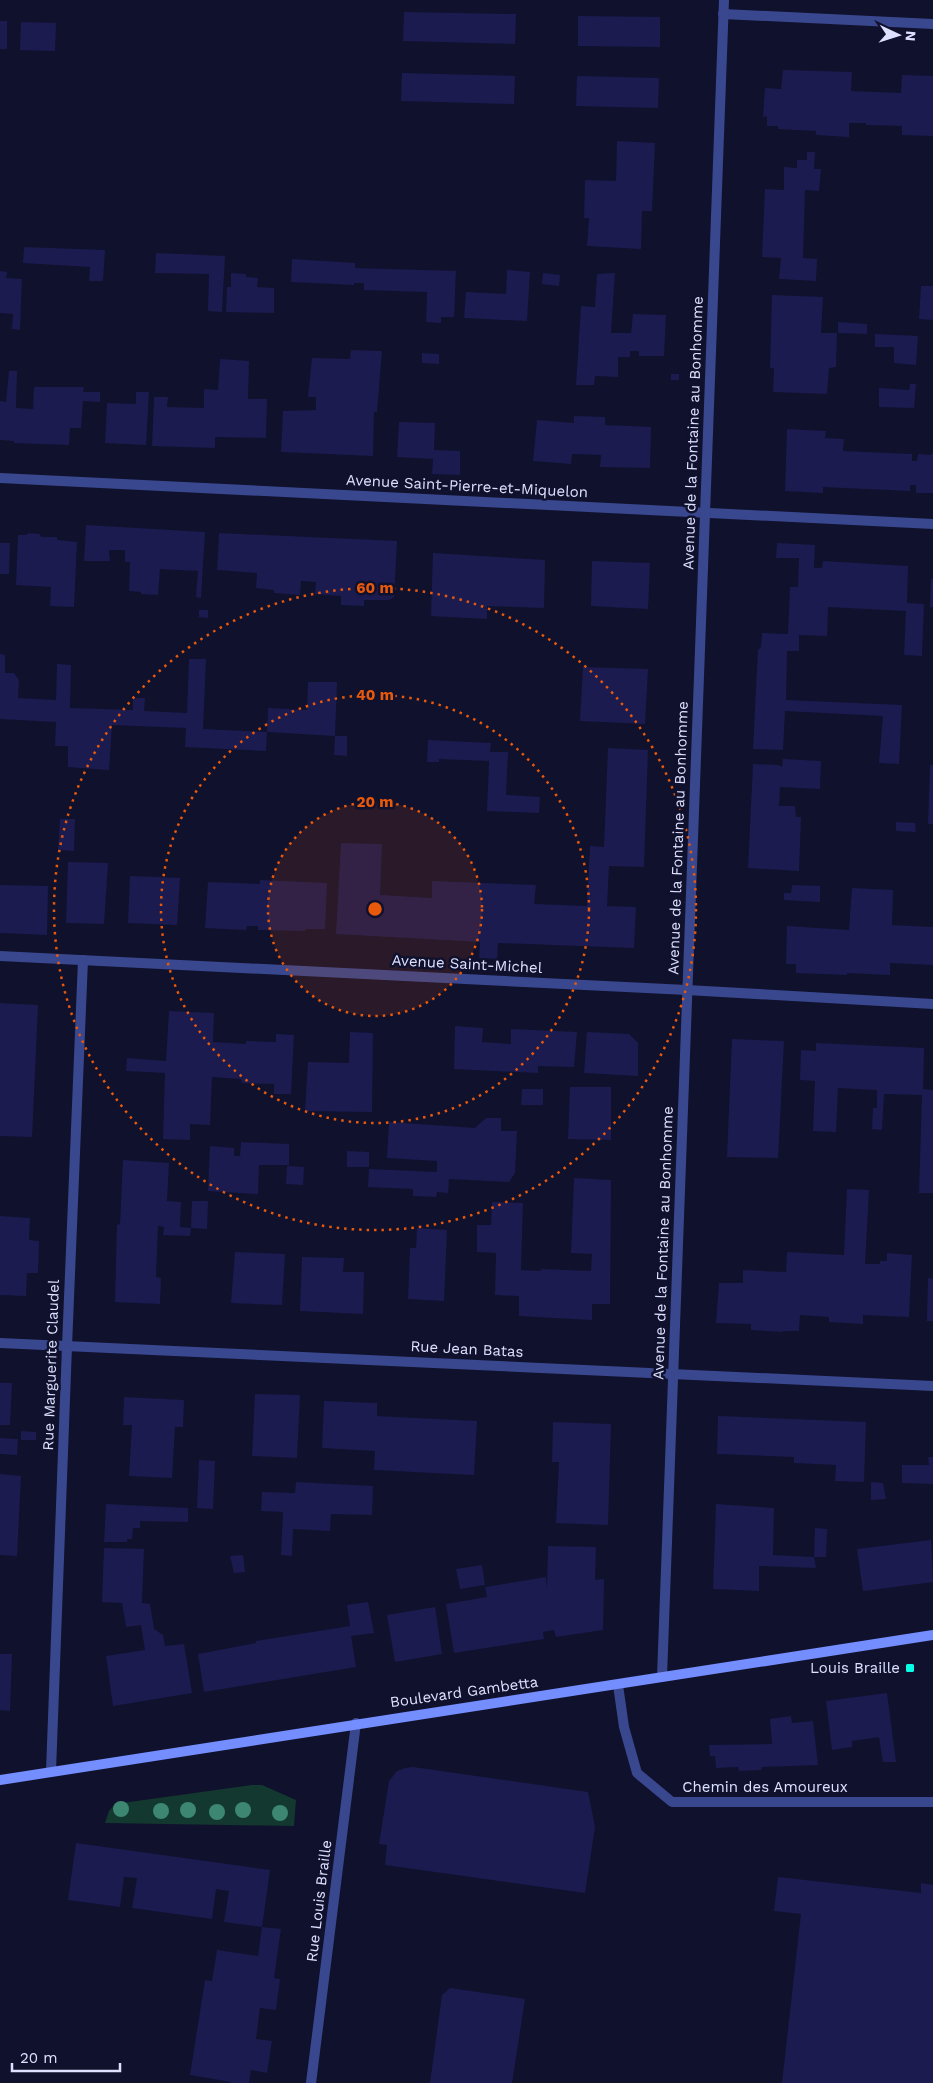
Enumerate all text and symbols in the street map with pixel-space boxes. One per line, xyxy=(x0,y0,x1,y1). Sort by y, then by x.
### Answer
north arrow xyxy=(873,10,923,60)
text: N xyxy=(903,30,919,42)
street label: Avenue de la Fontaine au Bonhomme xyxy=(679,296,707,570)
street label: Avenue Saint-Pierre-et-Miquelon xyxy=(346,471,588,501)
text: 60 m xyxy=(356,579,394,597)
text: 40 m xyxy=(356,686,394,704)
street label: Avenue de la Fontaine au Bonhomme xyxy=(664,701,692,975)
text: 20 m xyxy=(356,793,394,811)
centre of rings xyxy=(366,900,384,918)
street label: Avenue Saint-Michel xyxy=(391,951,543,977)
street label: Avenue de la Fontaine au Bonhomme xyxy=(649,1106,677,1380)
street label: Rue Marguerite Claudel xyxy=(39,1279,63,1451)
street label: Rue Jean Batas xyxy=(410,1337,524,1361)
place label: Louis Braille xyxy=(810,1659,900,1677)
marker: Louis Braille xyxy=(904,1662,916,1674)
street label: Boulevard Gambetta xyxy=(389,1673,540,1711)
street label: Chemin des Amoureux xyxy=(682,1778,848,1796)
street label: Rue Louis Braille xyxy=(303,1839,335,1963)
scale bar xyxy=(12,2040,120,2072)
text: 20 m xyxy=(20,2049,58,2067)

